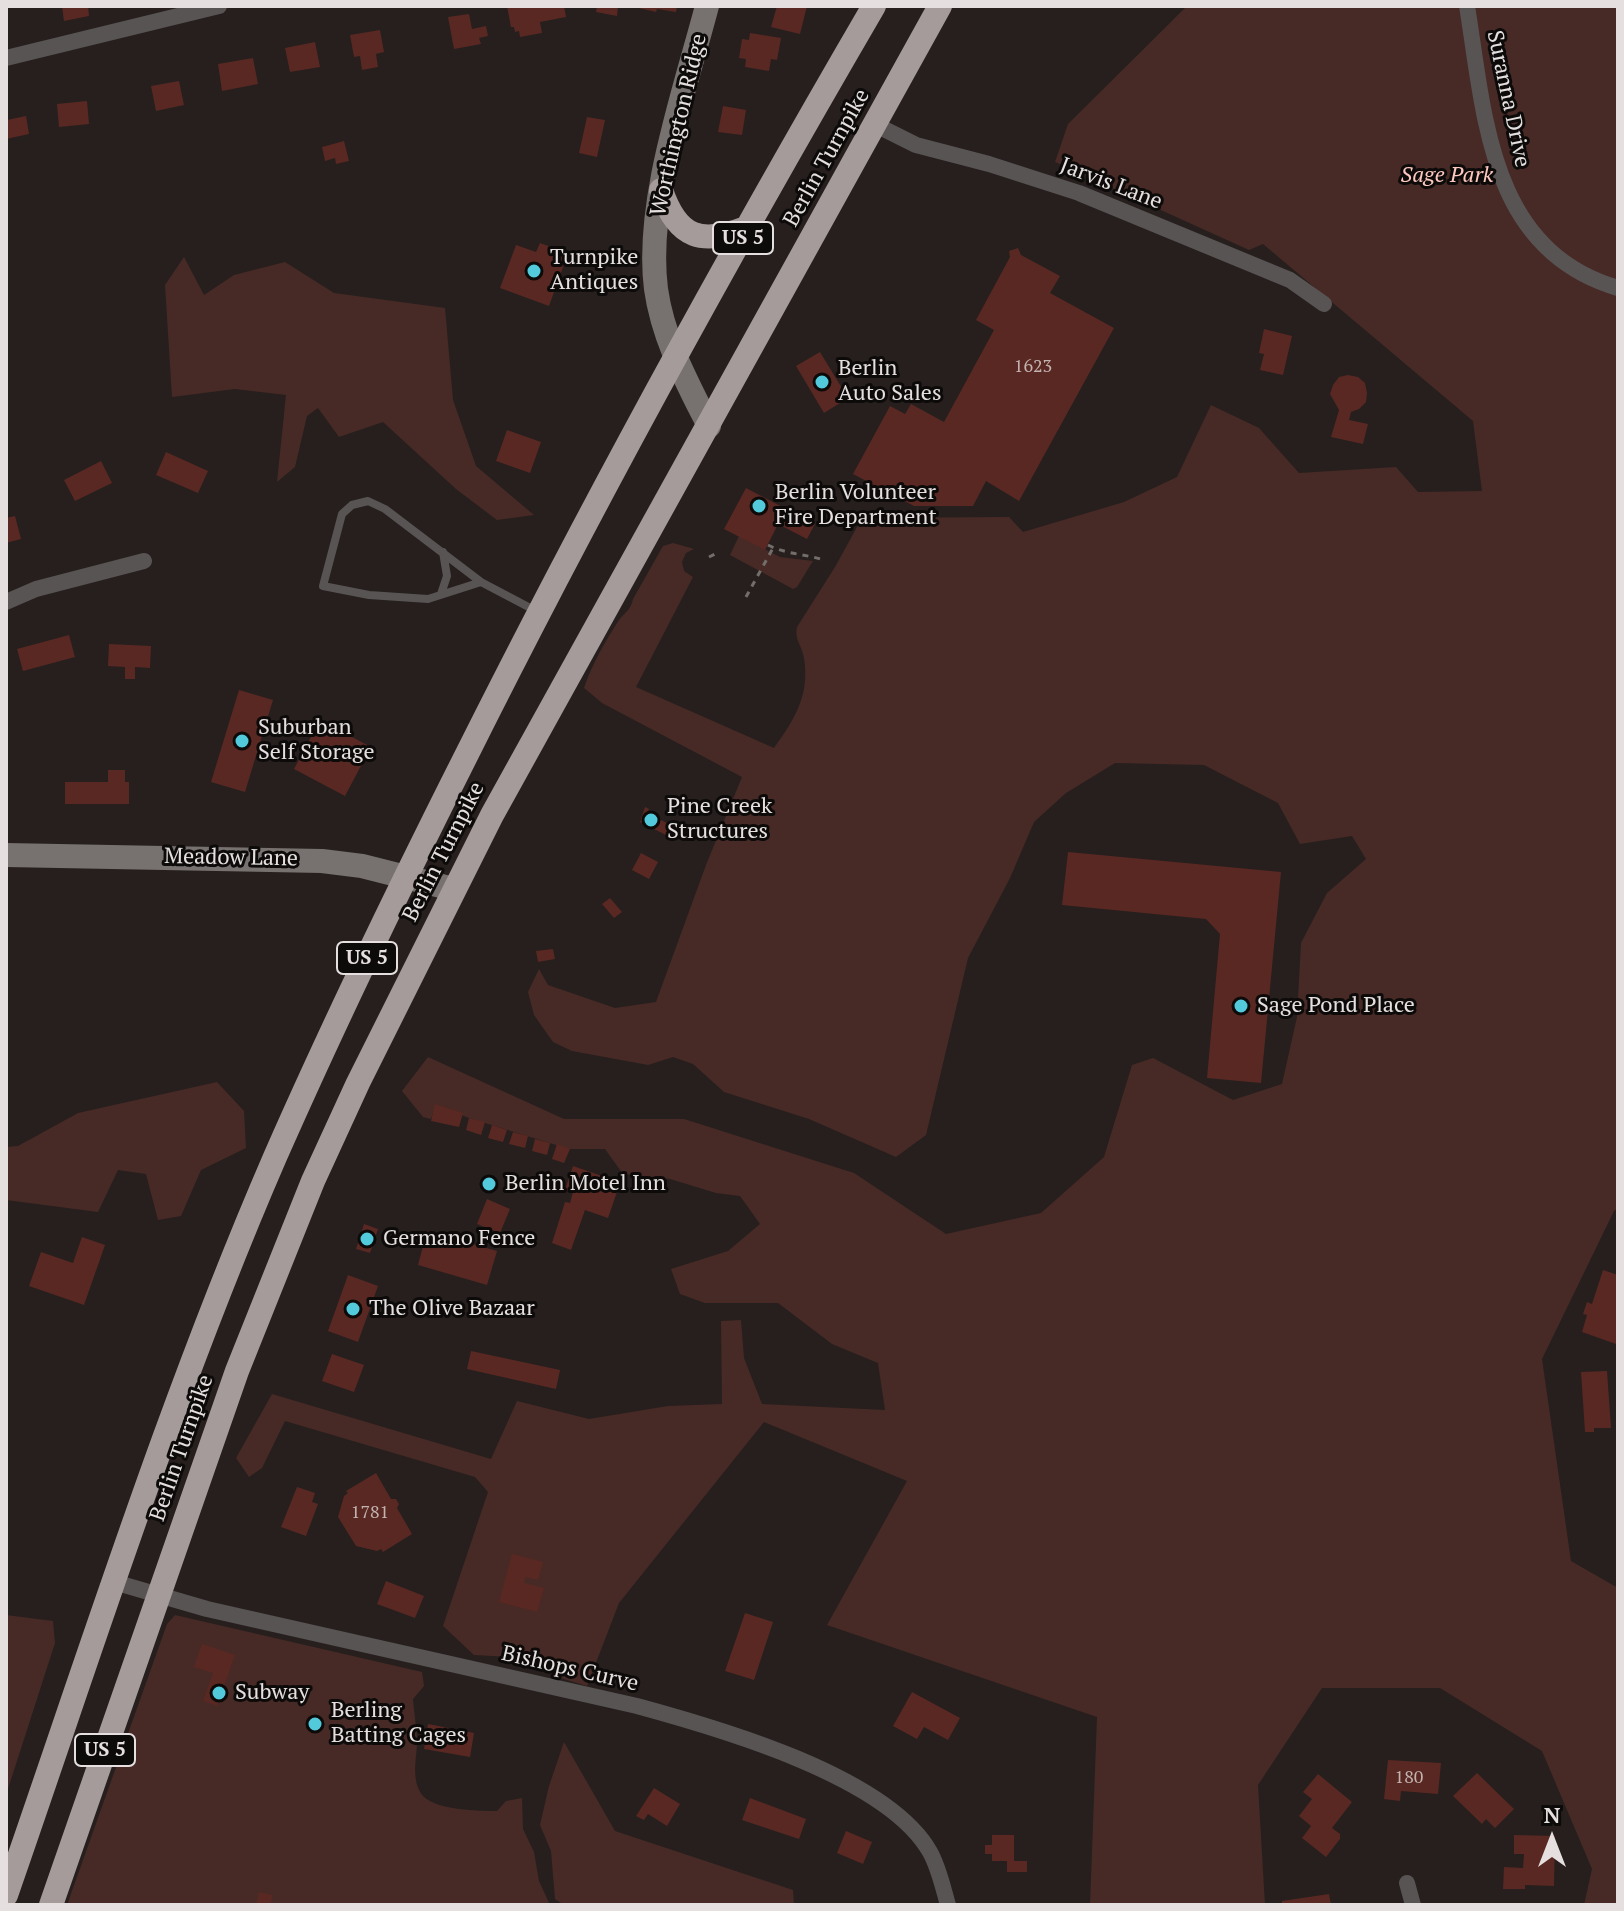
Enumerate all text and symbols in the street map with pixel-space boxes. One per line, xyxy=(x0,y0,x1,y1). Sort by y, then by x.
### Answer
street label: Suranna Drive xyxy=(1481,28,1535,170)
street label: Worthington Ridge xyxy=(645,31,713,219)
street label: Berlin Turnpike xyxy=(778,85,876,231)
street label: Jarvis Lane xyxy=(1056,152,1166,216)
park label: Sage Park xyxy=(1401,163,1493,189)
road number: US 5 xyxy=(713,222,773,254)
place label: Turnpike Antiques xyxy=(550,245,638,296)
marker: Turnpike Antiques xyxy=(525,262,543,280)
place label: Berlin Auto Sales xyxy=(838,356,941,408)
house number: 1623 xyxy=(1014,356,1052,378)
marker: Berlin Auto Sales xyxy=(813,373,831,391)
place label: Berlin Volunteer Fire Department xyxy=(775,480,937,532)
marker: Berlin Volunteer Fire Department xyxy=(750,497,768,515)
place label: Suburban Self Storage xyxy=(258,715,375,766)
marker: Suburban Self Storage xyxy=(233,732,251,750)
street label: Berlin Turnpike xyxy=(398,778,490,926)
place label: Pine Creek Structures xyxy=(667,794,772,846)
marker: Pine Creek Structures xyxy=(642,811,660,829)
street label: Meadow Lane xyxy=(164,844,298,872)
road number: US 5 xyxy=(337,942,397,974)
place label: Sage Pond Place xyxy=(1257,993,1415,1019)
marker: Sage Pond Place xyxy=(1232,997,1250,1015)
place label: Berlin Motel Inn xyxy=(505,1171,666,1197)
marker: Berlin Motel Inn xyxy=(480,1175,498,1193)
place label: Germano Fence xyxy=(383,1226,535,1252)
marker: Germano Fence xyxy=(358,1230,376,1248)
place label: The Olive Bazaar xyxy=(369,1296,535,1322)
marker: The Olive Bazaar xyxy=(344,1300,362,1318)
street label: Berlin Turnpike xyxy=(145,1371,219,1525)
house number: 1781 xyxy=(351,1502,389,1524)
street label: Bishops Curve xyxy=(499,1640,641,1698)
place label: Subway xyxy=(235,1680,309,1706)
marker: Subway xyxy=(210,1684,228,1702)
place label: Berling Batting Cages xyxy=(331,1698,466,1750)
marker: Berling Batting Cages xyxy=(306,1715,324,1733)
road number: US 5 xyxy=(75,1734,135,1766)
house number: 180 xyxy=(1395,1767,1423,1789)
north arrow xyxy=(1512,1799,1592,1879)
text: N xyxy=(1544,1800,1560,1829)

